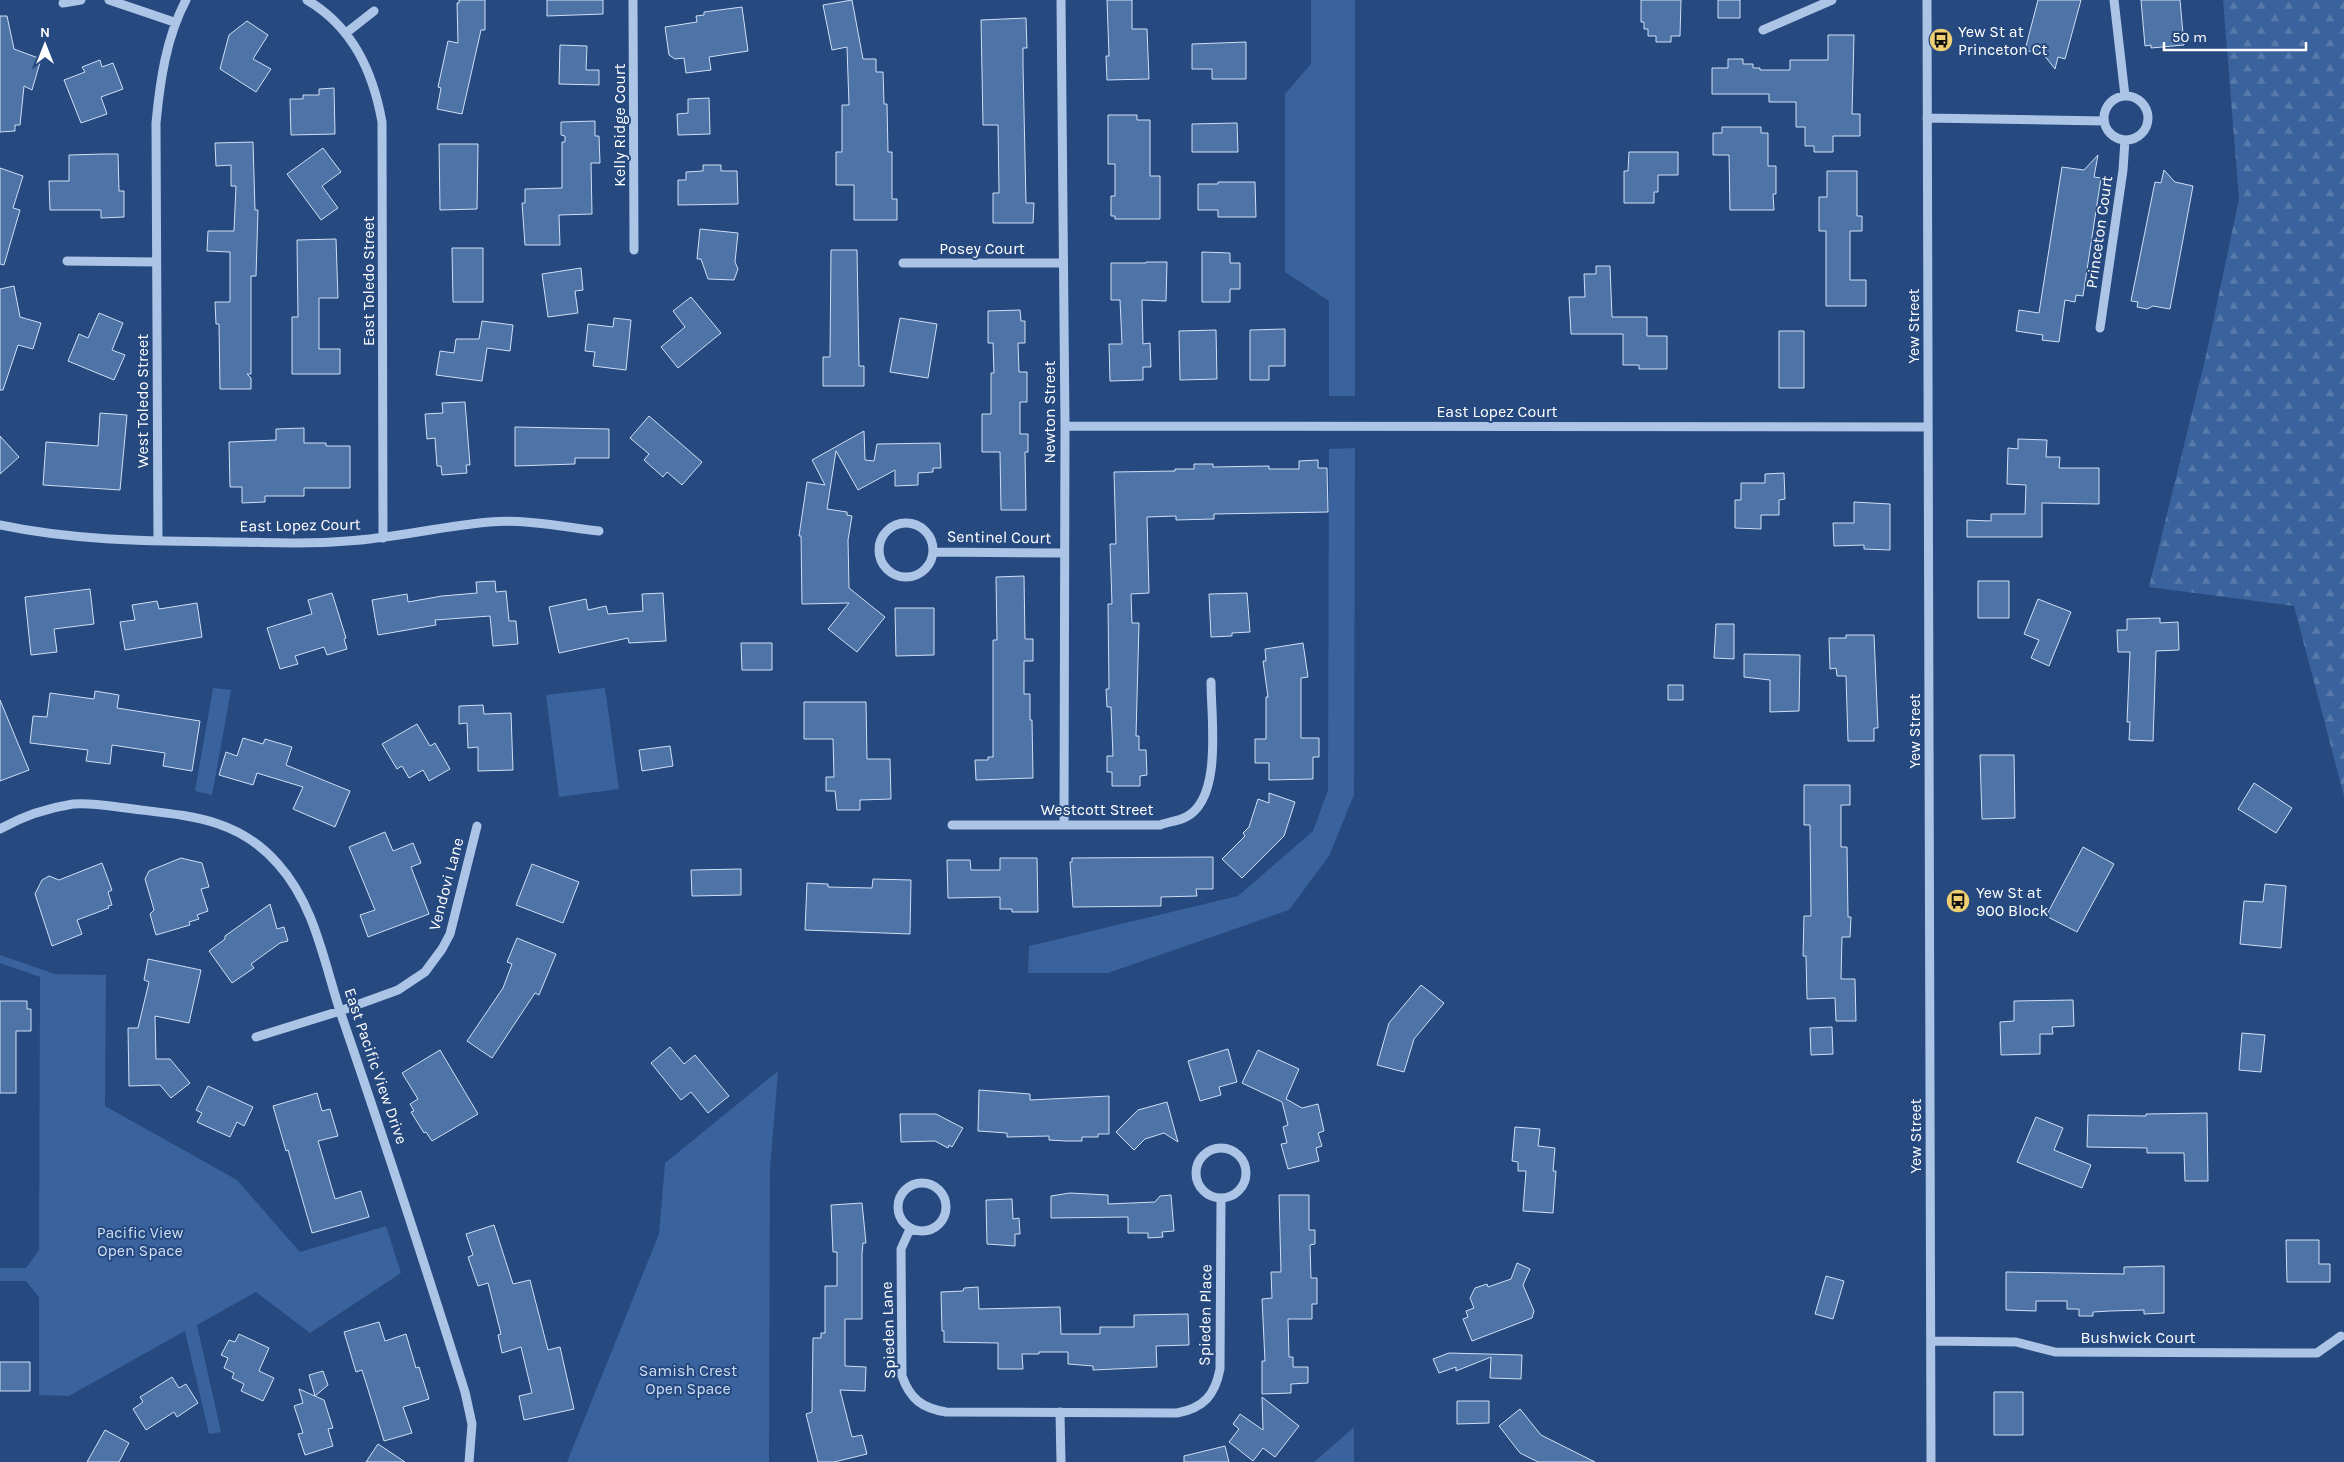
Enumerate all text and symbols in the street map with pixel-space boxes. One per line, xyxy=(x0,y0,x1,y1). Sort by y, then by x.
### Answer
north arrow xyxy=(20,20,70,70)
scale bar xyxy=(2164,20,2306,52)
place label: Yew St at Princeton Ct xyxy=(1958,22,2048,59)
text: N xyxy=(40,24,50,41)
bus stop icon: Yew St at Princeton Ct xyxy=(1928,27,1954,53)
text: 50 m xyxy=(2172,28,2207,46)
street label: Kelly Ridge Court xyxy=(610,63,629,187)
street label: Princeton Court xyxy=(2082,174,2116,290)
street label: East Toledo Street xyxy=(359,216,378,346)
street label: Posey Court xyxy=(939,239,1025,258)
street label: Yew Street xyxy=(1904,288,1923,364)
street label: West Toledo Street xyxy=(133,334,152,468)
street label: Newton Street xyxy=(1040,361,1059,463)
street label: East Lopez Court xyxy=(1436,402,1558,421)
street label: East Lopez Court xyxy=(239,514,361,536)
street label: Sentinel Court xyxy=(947,527,1051,547)
street label: Yew Street xyxy=(1905,693,1924,769)
street label: Westcott Street xyxy=(1040,800,1154,819)
street label: Vendovi Lane xyxy=(424,835,468,933)
place label: Yew St at 900 Block xyxy=(1976,883,2049,920)
bus stop icon: Yew St at 900 Block xyxy=(1945,888,1971,914)
street label: East Pacific View Drive xyxy=(340,985,412,1147)
street label: Yew Street xyxy=(1906,1098,1925,1174)
park label: Pacific View Open Space xyxy=(97,1223,184,1260)
street label: Spieden Place xyxy=(1195,1264,1215,1366)
street label: Spieden Lane xyxy=(877,1281,899,1379)
street label: Bushwick Court xyxy=(2080,1328,2196,1347)
park label: Samish Crest Open Space xyxy=(639,1361,737,1398)

